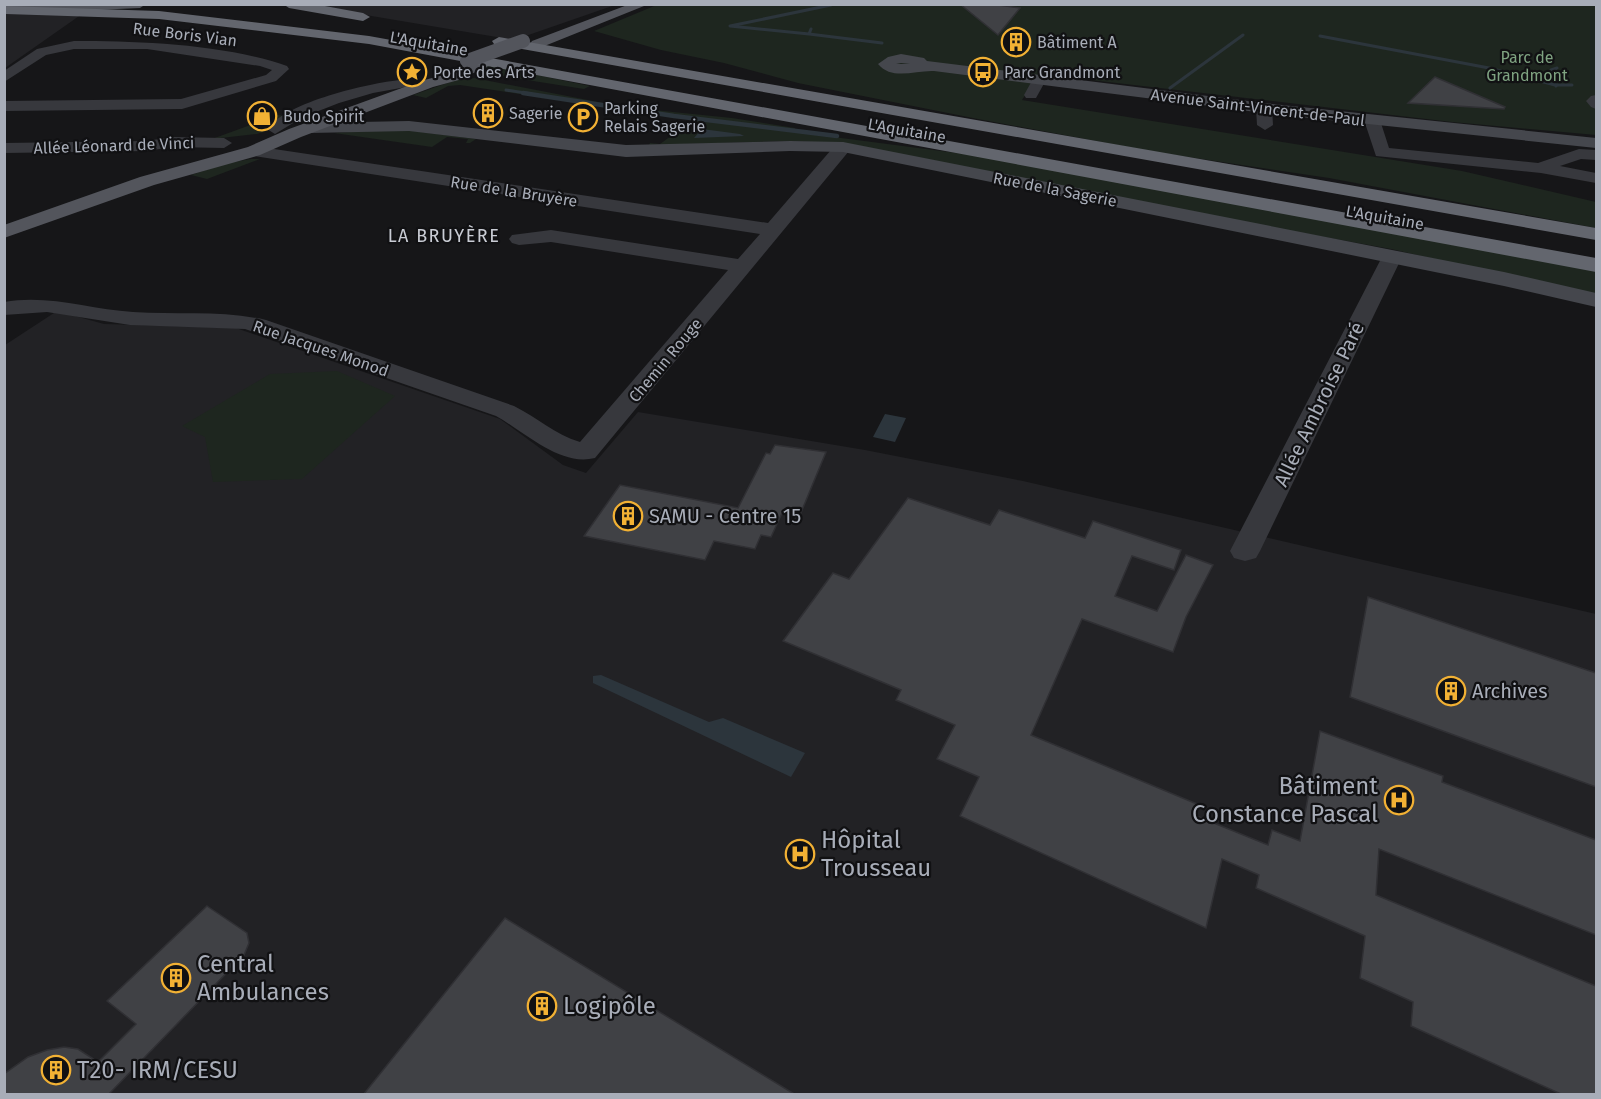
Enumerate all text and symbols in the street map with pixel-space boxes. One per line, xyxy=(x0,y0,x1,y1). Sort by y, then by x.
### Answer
street label: Rue Boris Vian xyxy=(132,19,238,50)
building icon: Bâtiment A xyxy=(1000,26,1032,58)
street label: L'Aquitaine xyxy=(388,27,469,60)
place label: Bâtiment A xyxy=(1037,33,1118,52)
park label: Parc de Grandmont xyxy=(1486,48,1568,85)
place icon: Porte des Arts xyxy=(396,56,428,88)
bus stop icon: Parc Grandmont xyxy=(967,56,999,88)
place label: Porte des Arts xyxy=(433,63,534,82)
place label: Parc Grandmont xyxy=(1004,63,1120,82)
street label: Avenue Saint-Vincent-de-Paul xyxy=(1150,85,1366,130)
building icon: Sagerie xyxy=(472,97,504,129)
place label: Parking Relais Sagerie xyxy=(604,99,705,136)
shop icon: Budo Spirit xyxy=(246,100,278,132)
parking icon: Parking Relais Sagerie xyxy=(567,101,599,133)
place label: Sagerie xyxy=(509,104,562,123)
place label: Budo Spirit xyxy=(283,107,365,126)
street label: L'Aquitaine xyxy=(866,114,947,147)
street label: Allée Léonard de Vinci xyxy=(33,133,195,158)
street label: Rue de la Sagerie xyxy=(991,168,1118,211)
street label: Rue de la Bruyère xyxy=(449,172,579,211)
street label: L'Aquitaine xyxy=(1344,201,1425,234)
district label: LA BRUYÈRE xyxy=(388,224,500,247)
street label: Chemin Rouge xyxy=(625,315,706,406)
street label: Rue Jacques Monod xyxy=(250,316,391,381)
street label: Allée Ambroise Paré xyxy=(1269,318,1369,490)
building icon: SAMU - Centre 15 xyxy=(612,500,644,532)
place label: SAMU - Centre 15 xyxy=(649,504,801,528)
building icon: Archives xyxy=(1435,675,1467,707)
place label: Archives xyxy=(1472,679,1548,703)
place label: Bâtiment Constance Pascal xyxy=(1192,772,1378,828)
hospital icon: Bâtiment Constance Pascal xyxy=(1383,784,1415,816)
place label: Hôpital Trousseau xyxy=(821,826,931,882)
hospital icon: Hôpital Trousseau xyxy=(784,838,816,870)
place label: Central Ambulances xyxy=(197,950,329,1006)
building icon: Central Ambulances xyxy=(160,962,192,994)
building icon: Logipôle xyxy=(526,990,558,1022)
place label: Logipôle xyxy=(563,992,656,1020)
building icon: T20- IRM/CESU xyxy=(40,1054,72,1086)
place label: T20- IRM/CESU xyxy=(77,1056,238,1084)

